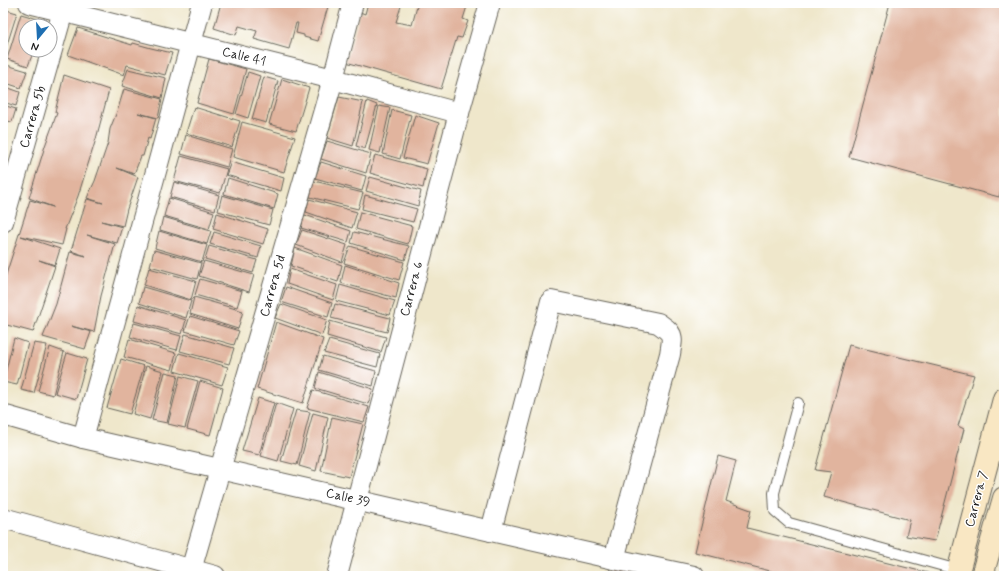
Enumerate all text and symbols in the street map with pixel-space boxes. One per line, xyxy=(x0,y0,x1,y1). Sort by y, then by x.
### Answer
north arrow xyxy=(18,18,58,58)
text: N xyxy=(30,39,41,54)
street label: Calle 41 xyxy=(220,43,268,71)
street label: Carrera 5b xyxy=(16,84,50,150)
street label: Carrera 5d xyxy=(256,253,290,319)
street label: Carrera 6 xyxy=(397,259,428,318)
street label: Carrera 7 xyxy=(961,469,993,529)
street label: Calle 39 xyxy=(324,485,372,511)

